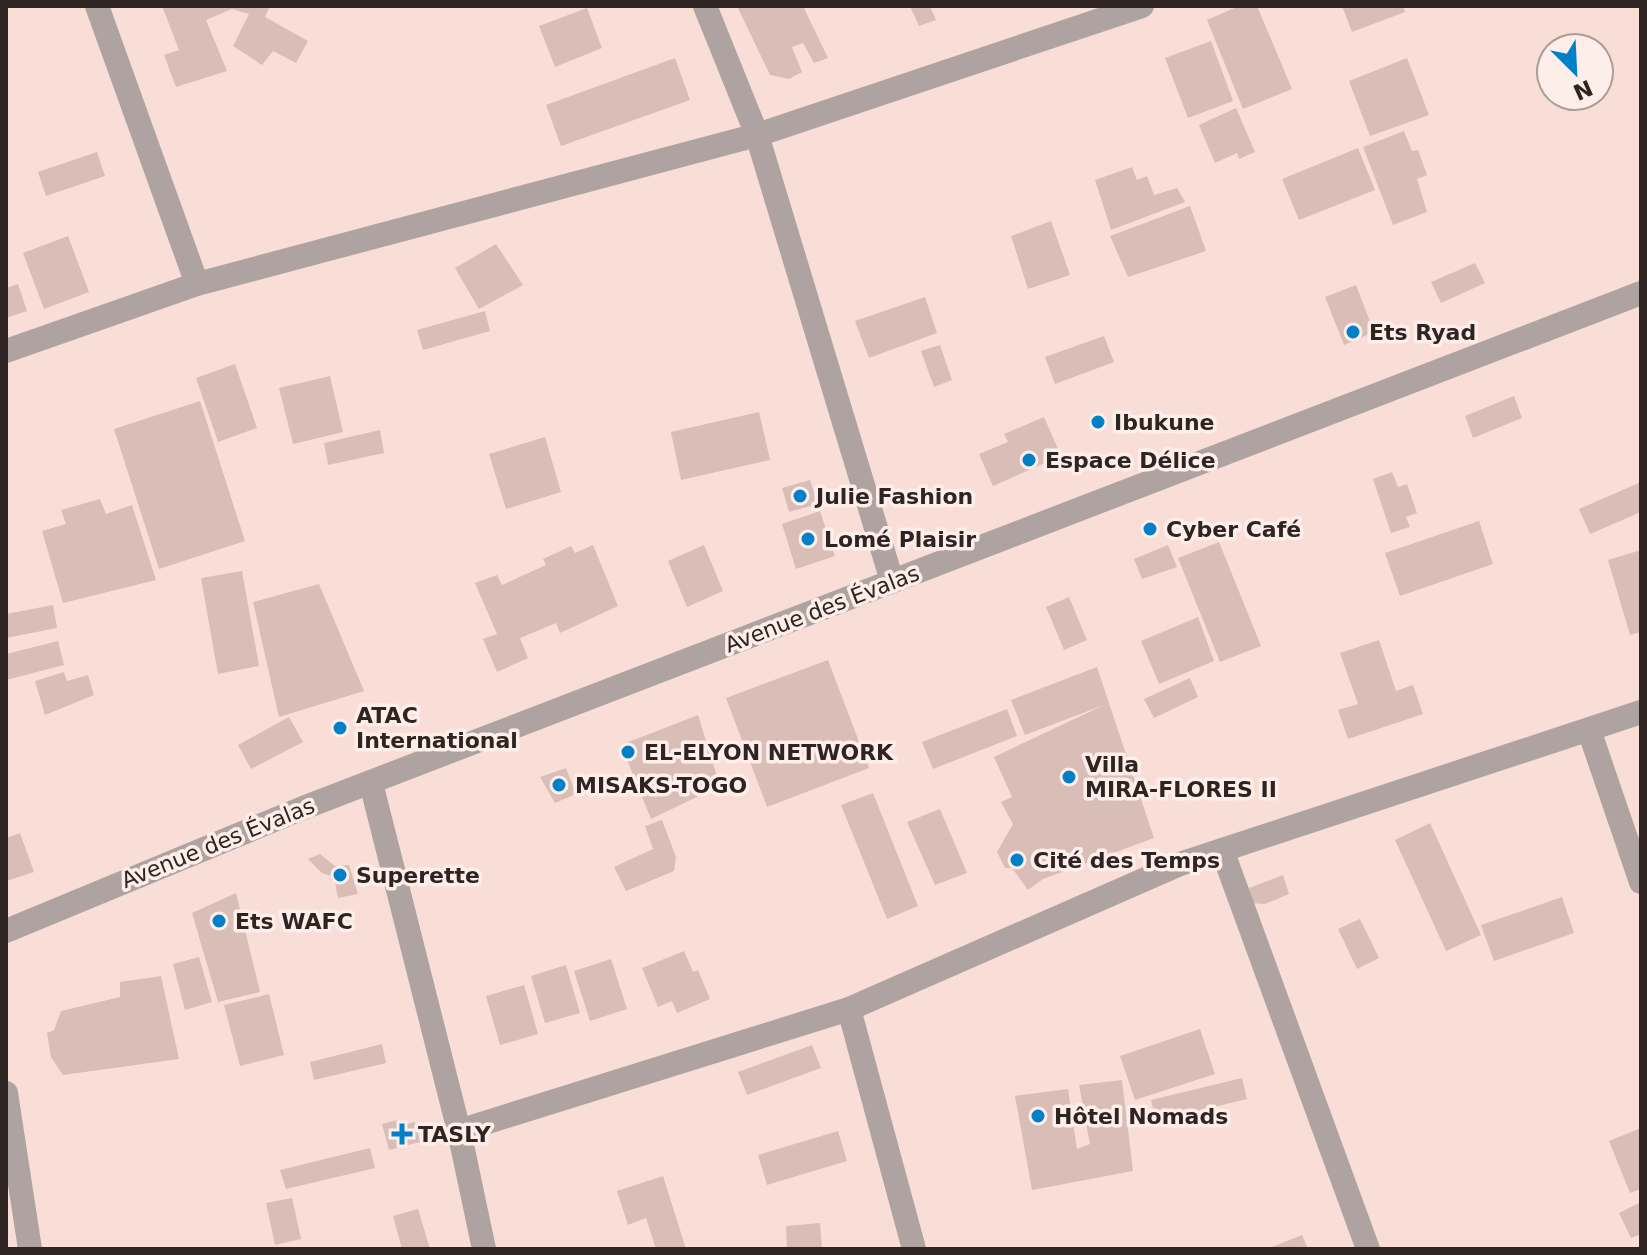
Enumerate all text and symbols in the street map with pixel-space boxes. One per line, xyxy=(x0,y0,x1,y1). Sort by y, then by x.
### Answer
north arrow xyxy=(1535,32,1615,112)
text: N xyxy=(1569,75,1596,105)
place label: Ets Ryad xyxy=(1369,320,1476,345)
marker: Ets Ryad xyxy=(1344,323,1362,341)
place label: Ibukune xyxy=(1114,410,1214,435)
marker: Ibukune xyxy=(1089,413,1107,431)
place label: Espace Délice xyxy=(1045,448,1216,473)
marker: Espace Délice xyxy=(1020,451,1038,469)
place label: Julie Fashion xyxy=(814,484,973,509)
marker: Julie Fashion xyxy=(791,487,809,505)
place label: Cyber Café xyxy=(1166,517,1301,542)
marker: Cyber Café xyxy=(1141,520,1159,538)
place label: Lomé Plaisir xyxy=(824,527,976,552)
marker: Lomé Plaisir xyxy=(799,530,817,548)
street label: Avenue des Évalas xyxy=(721,560,923,658)
place label: ATAC International xyxy=(356,703,518,753)
marker: ATAC International xyxy=(331,719,349,737)
place label: EL-ELYON NETWORK xyxy=(644,740,894,765)
marker: EL-ELYON NETWORK xyxy=(619,743,637,761)
place label: Villa MIRA-FLORES II xyxy=(1085,752,1277,802)
marker: Villa MIRA-FLORES II xyxy=(1060,768,1078,786)
place label: MISAKS-TOGO xyxy=(575,773,747,798)
marker: MISAKS-TOGO xyxy=(550,776,568,794)
street label: Avenue des Évalas xyxy=(118,793,318,893)
place label: Cité des Temps xyxy=(1033,848,1220,873)
marker: Cité des Temps xyxy=(1008,851,1026,869)
place label: Superette xyxy=(356,863,480,888)
marker: Superette xyxy=(331,866,349,884)
place label: Ets WAFC xyxy=(235,909,353,934)
marker: Ets WAFC xyxy=(210,912,228,930)
place label: Hôtel Nomads xyxy=(1054,1104,1228,1129)
marker: Hôtel Nomads xyxy=(1029,1107,1047,1125)
place label: TASLY xyxy=(418,1122,492,1147)
marker: TASLY xyxy=(393,1125,411,1143)

